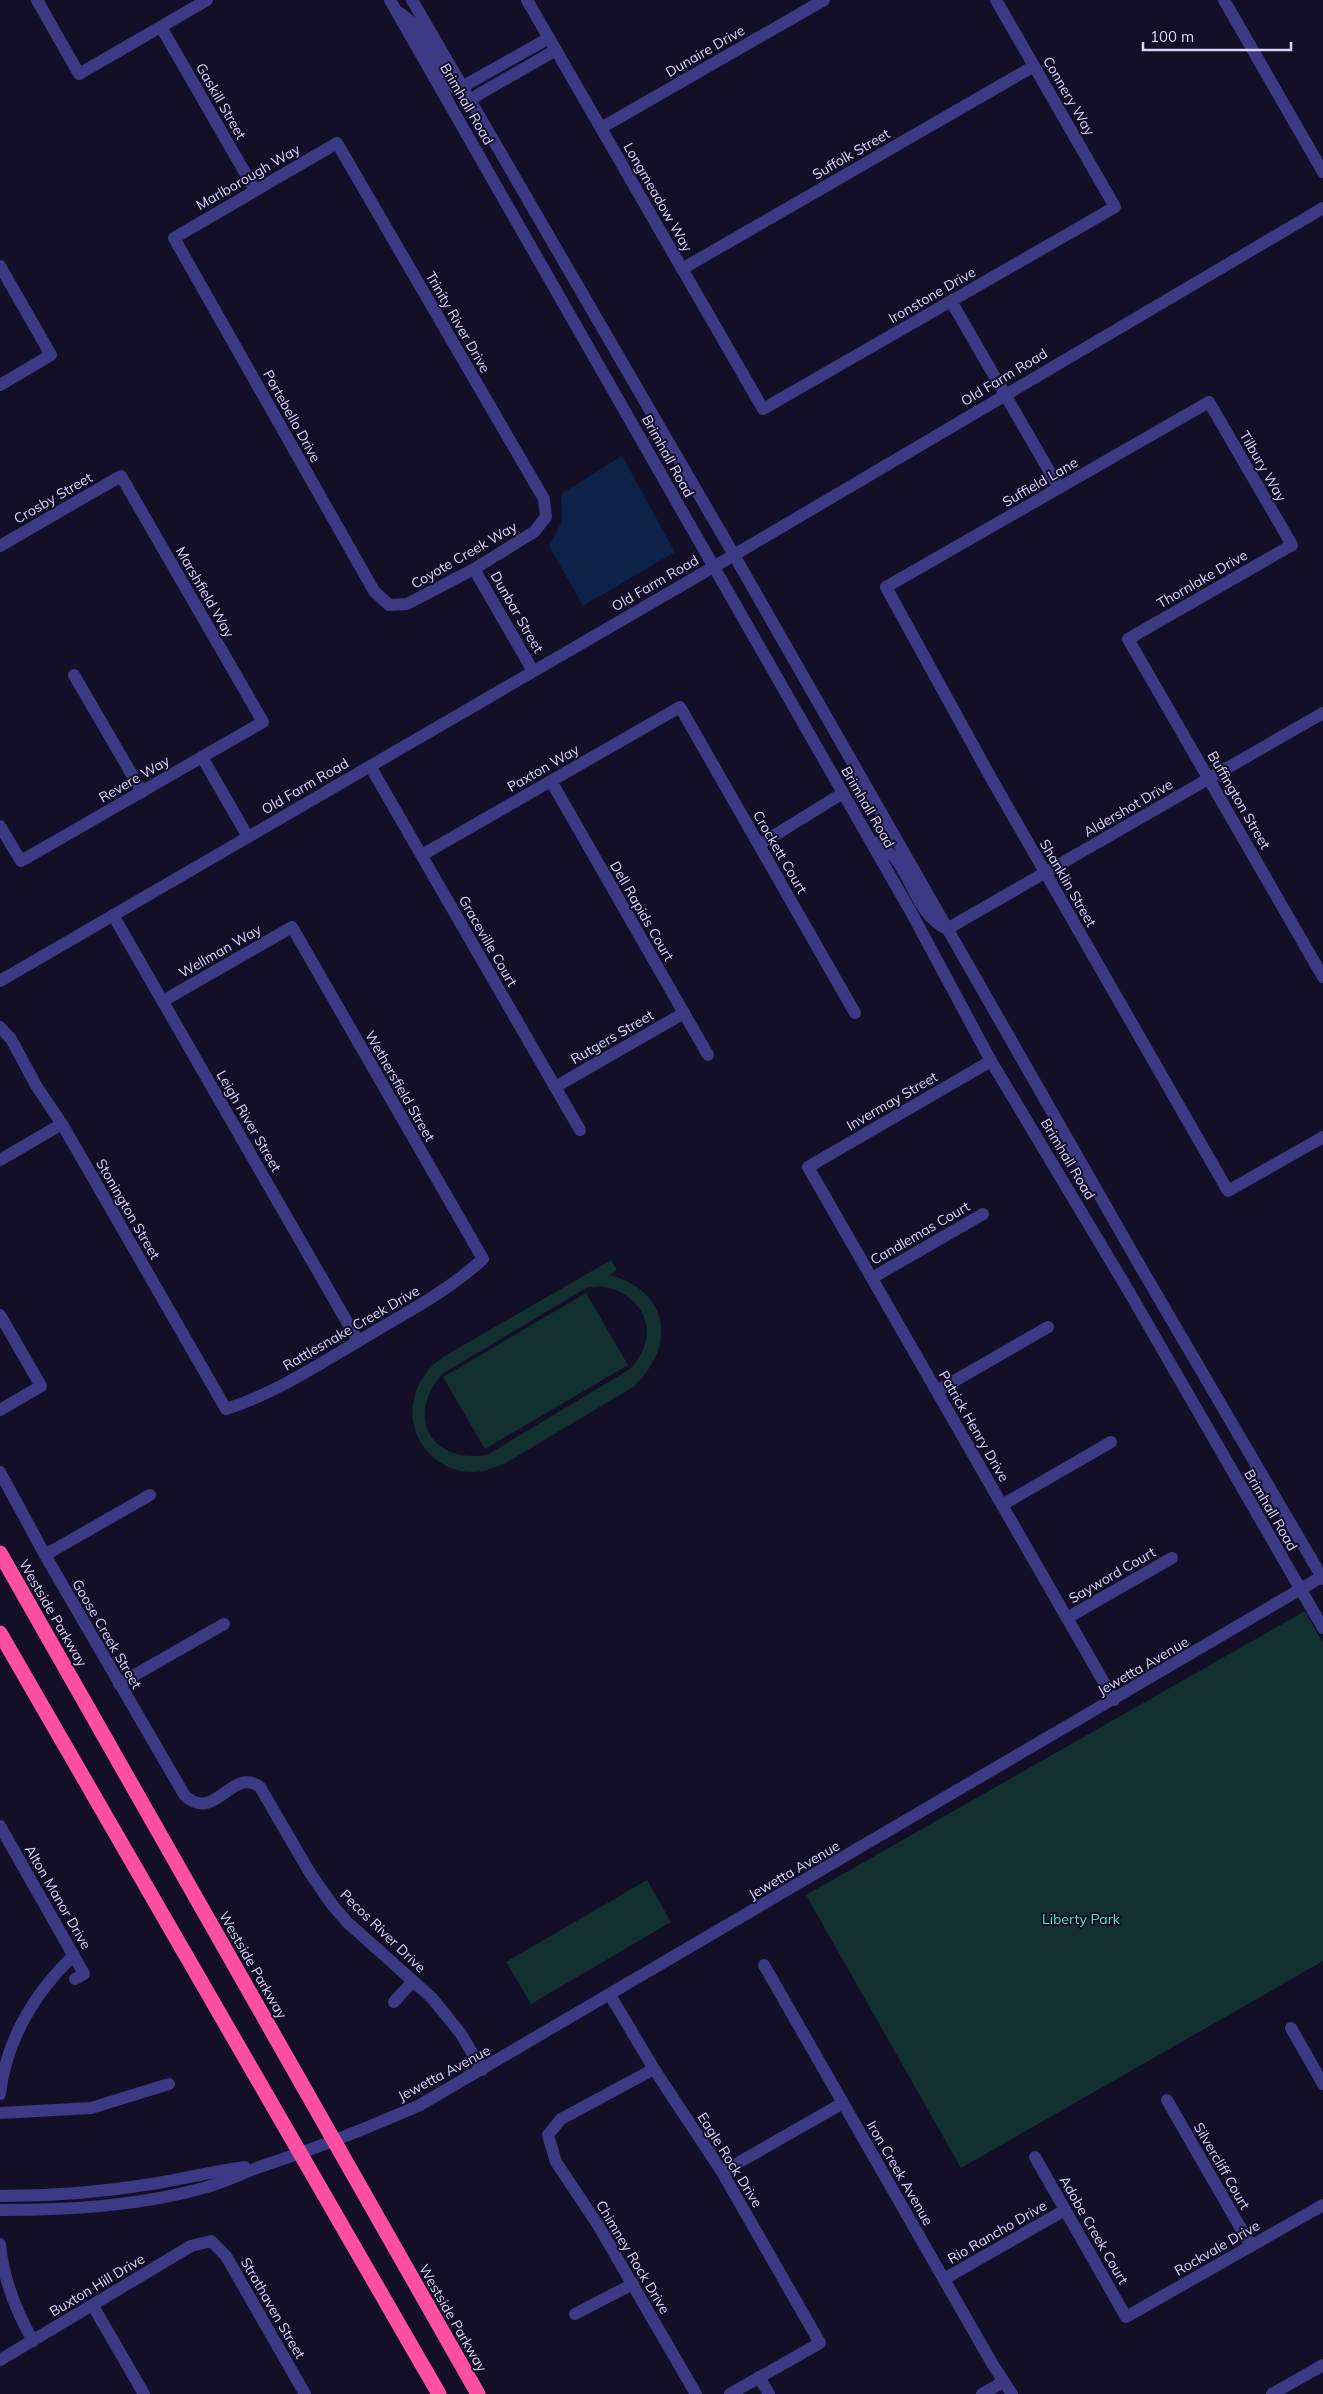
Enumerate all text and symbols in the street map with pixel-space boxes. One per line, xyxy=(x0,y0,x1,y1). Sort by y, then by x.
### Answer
scale bar xyxy=(1143,20,1290,52)
street label: Dunaire Drive xyxy=(662,21,748,81)
text: 100 m xyxy=(1150,27,1194,46)
street label: Connery Way xyxy=(1039,53,1099,139)
street label: Gaskill Street xyxy=(192,60,250,142)
street label: Brimhall Road xyxy=(436,60,498,148)
street label: Suffolk Street xyxy=(809,124,893,183)
street label: Longmeadow Way xyxy=(619,139,697,255)
street label: Marlborough Way xyxy=(193,140,304,214)
street label: Ironstone Drive xyxy=(885,263,979,327)
street label: Trinity River Drive xyxy=(422,268,494,376)
street label: Old Farm Road xyxy=(958,344,1050,410)
street label: Portebello Drive xyxy=(259,367,325,465)
street label: Brimhall Road xyxy=(638,412,698,500)
street label: Tilbury Way xyxy=(1236,427,1291,505)
street label: Suffield Lane xyxy=(999,453,1081,511)
street label: Crosby Street xyxy=(11,468,96,528)
street label: Coyote Creek Way xyxy=(408,517,521,593)
street label: Marshfield Way xyxy=(172,543,239,641)
street label: Thornlake Drive xyxy=(1153,546,1251,612)
street label: Old Farm Road xyxy=(608,551,702,615)
street label: Dunbar Street xyxy=(486,568,548,656)
street label: Paxton Way xyxy=(504,740,583,796)
street label: Buffington Street xyxy=(1204,748,1274,852)
street label: Revere Way xyxy=(95,751,173,806)
street label: Old Farm Road xyxy=(258,754,352,818)
street label: Brimhall Road xyxy=(837,763,899,851)
street label: Aldershot Drive xyxy=(1080,775,1176,841)
street label: Crockett Court xyxy=(749,807,811,897)
street label: Shanklin Street xyxy=(1036,836,1100,930)
street label: Dell Rapids Court xyxy=(606,858,678,964)
street label: Graceville Court xyxy=(455,892,521,990)
street label: Wellman Way xyxy=(176,920,265,982)
street label: Rutgers Street xyxy=(567,1006,657,1068)
street label: Wethersfield Street xyxy=(361,1027,439,1145)
street label: Leigh River Street xyxy=(213,1067,285,1175)
street label: Invermay Street xyxy=(843,1068,941,1134)
street label: Brimhall Road xyxy=(1037,1115,1099,1203)
street label: Stonington Street xyxy=(92,1156,164,1263)
street label: Candlemas Court xyxy=(867,1197,973,1269)
street label: Rattlesnake Creek Drive xyxy=(279,1281,423,1375)
street label: Patrick Henry Drive xyxy=(935,1367,1013,1485)
street label: Brimhall Road xyxy=(1240,1466,1302,1554)
street label: Sayword Court xyxy=(1065,1543,1159,1607)
street label: Westside Parkway xyxy=(15,1556,91,1670)
street label: Goose Creek Street xyxy=(68,1576,146,1692)
street label: Jewetta Avenue xyxy=(1094,1633,1192,1699)
street label: Jewetta Avenue xyxy=(745,1837,843,1903)
street label: Alton Manor Drive xyxy=(21,1842,95,1952)
street label: Pecos River Drive xyxy=(336,1886,430,1976)
street label: Westside Parkway xyxy=(215,1908,291,2022)
park label: Liberty Park xyxy=(1042,1910,1121,1928)
street label: Jewetta Avenue xyxy=(395,2041,493,2105)
street label: Eagle Rock Drive xyxy=(694,2109,766,2211)
street label: Iron Creek Avenue xyxy=(863,2117,937,2229)
street label: Silvercliff Court xyxy=(1190,2119,1254,2213)
street label: Adobe Creek Court xyxy=(1056,2172,1132,2288)
street label: Rio Rancho Drive xyxy=(944,2196,1050,2268)
street label: Chimney Rock Drive xyxy=(592,2197,674,2317)
street label: Rockvale Drive xyxy=(1171,2216,1263,2280)
street label: Buxton Hill Drive xyxy=(46,2249,148,2321)
street label: Strathaven Street xyxy=(237,2254,309,2362)
street label: Westside Parkway xyxy=(415,2261,491,2375)

